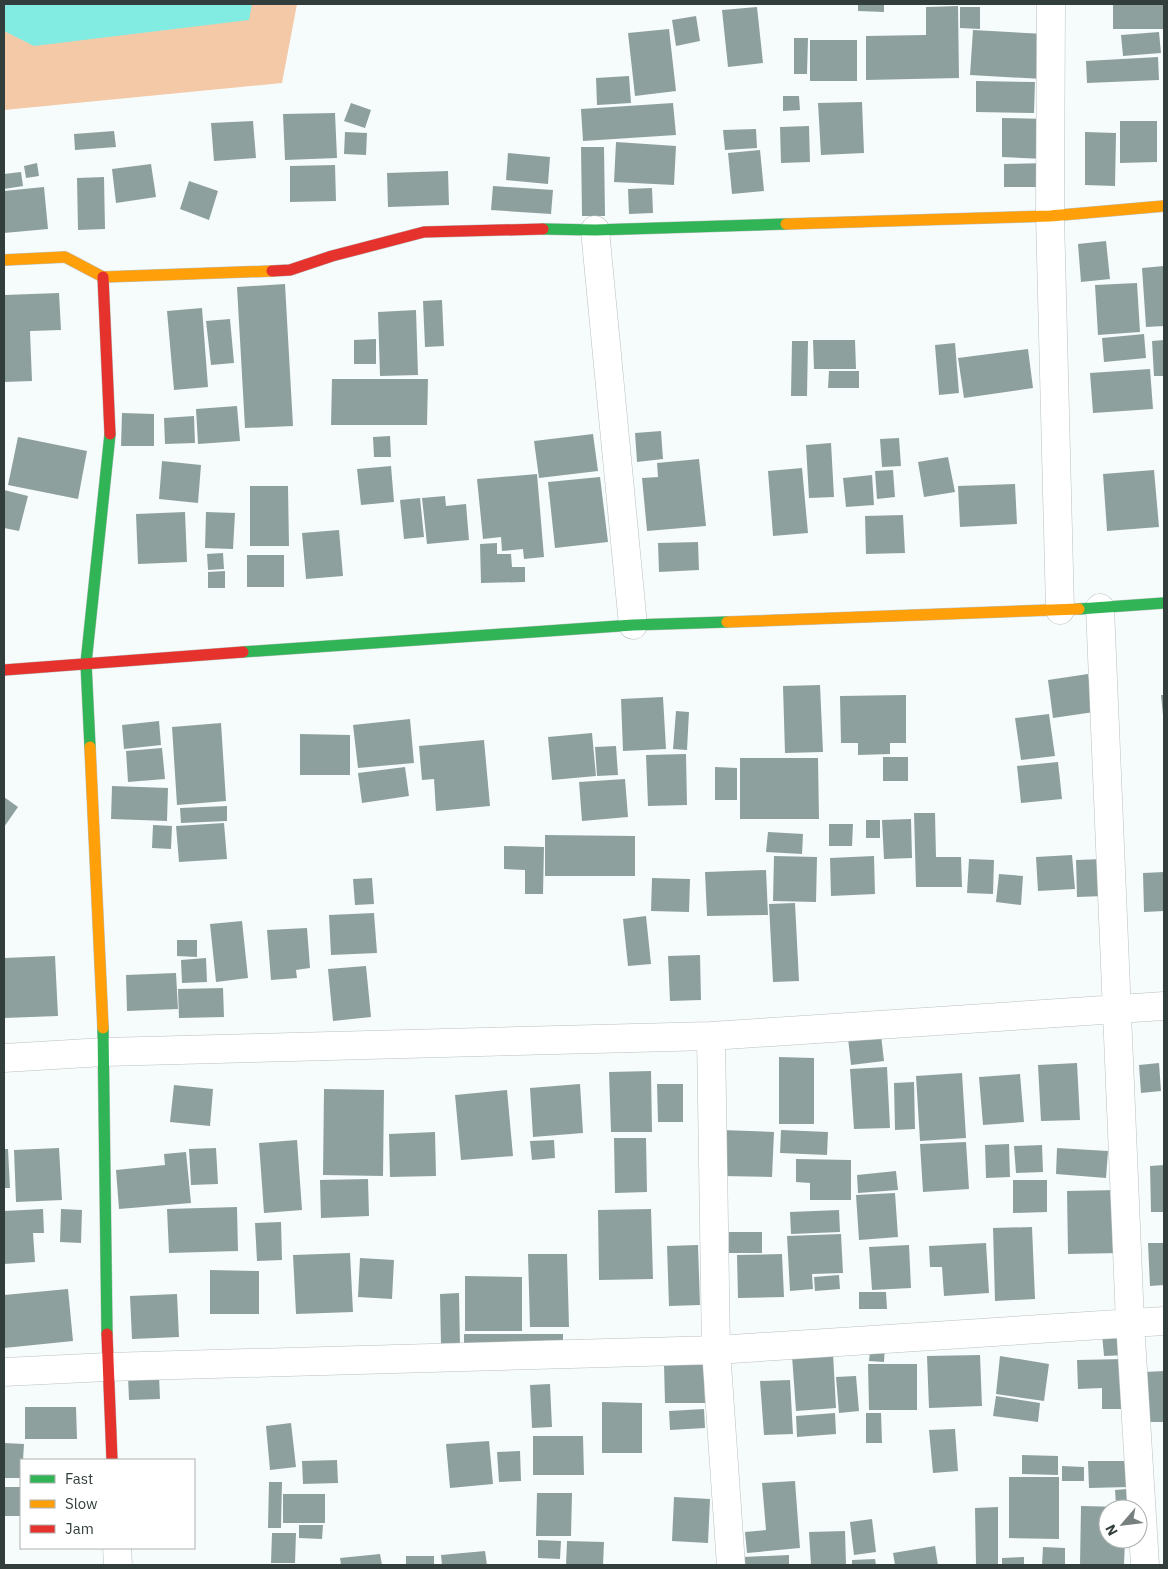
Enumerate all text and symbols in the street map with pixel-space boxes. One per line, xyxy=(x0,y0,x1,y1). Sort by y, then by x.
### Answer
legend xyxy=(20,1459,195,1549)
text: Fast xyxy=(65,1469,93,1488)
text: Slow xyxy=(65,1494,98,1513)
north arrow xyxy=(1098,1499,1148,1549)
text: Jam xyxy=(65,1519,94,1538)
text: N xyxy=(1101,1521,1122,1539)

